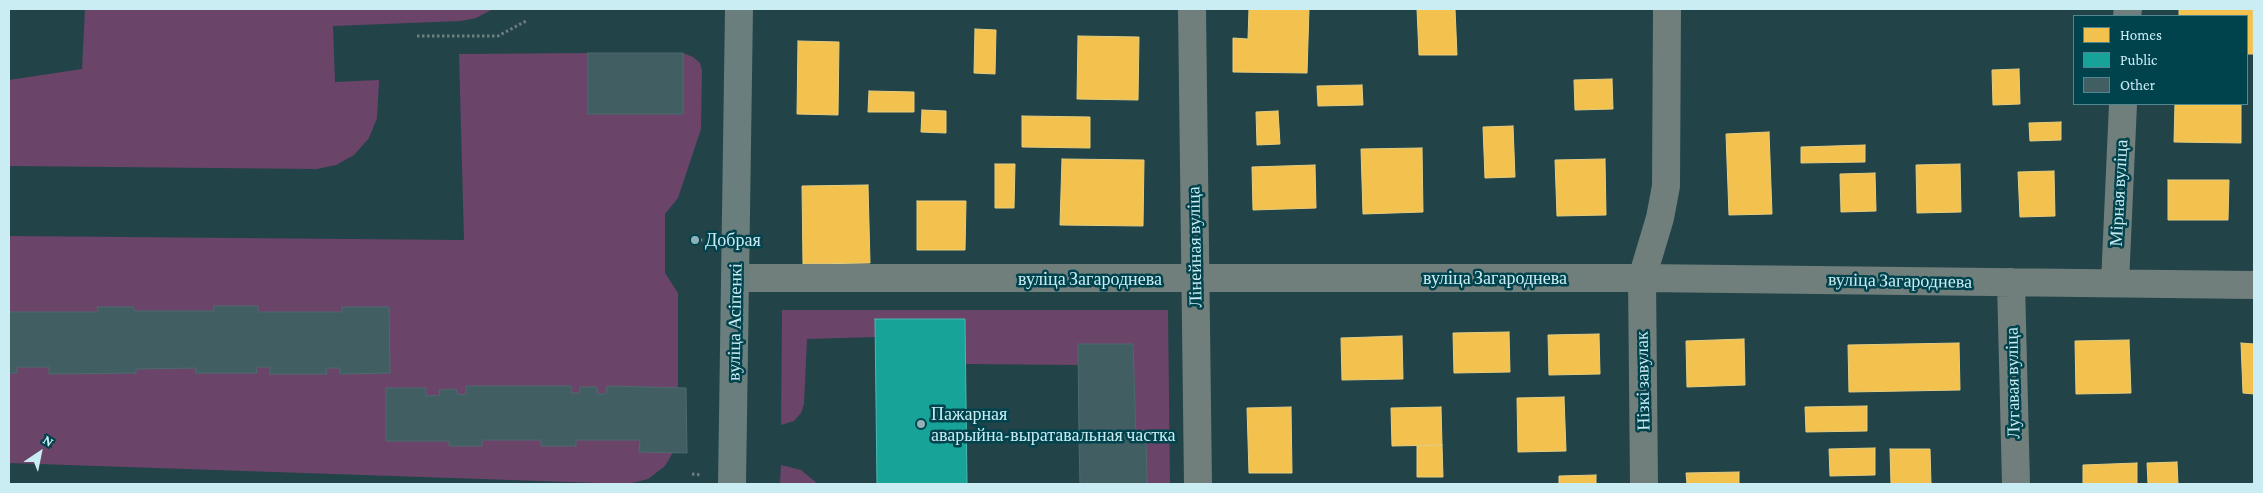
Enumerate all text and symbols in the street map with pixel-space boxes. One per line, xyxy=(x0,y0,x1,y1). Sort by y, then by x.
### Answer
legend xyxy=(2073,15,2248,105)
text: Homes xyxy=(2120,27,2162,43)
text: Public xyxy=(2120,52,2157,68)
text: Other xyxy=(2120,77,2155,93)
street label: Мірная вуліца xyxy=(2105,139,2133,247)
street label: Лінейная вуліца xyxy=(1183,186,1207,308)
place label: Добрая xyxy=(705,229,761,251)
marker: Добрая xyxy=(689,234,701,246)
street label: вуліца Асіпенкі xyxy=(723,263,747,381)
street label: вуліца Загароднева xyxy=(1423,267,1567,289)
street label: вуліца Загароднева xyxy=(1018,268,1162,290)
street label: вуліца Загароднева xyxy=(1828,269,1972,293)
street label: Лугавая вуліца xyxy=(2001,327,2025,439)
street label: Нізкі завулак xyxy=(1631,331,1655,431)
place label: Пажарная аварыйна-выратавальная частка xyxy=(931,403,1176,446)
marker: Пажарная аварыйна-выратавальная частка xyxy=(915,418,927,430)
north arrow xyxy=(15,428,65,478)
text: N xyxy=(40,431,57,450)

